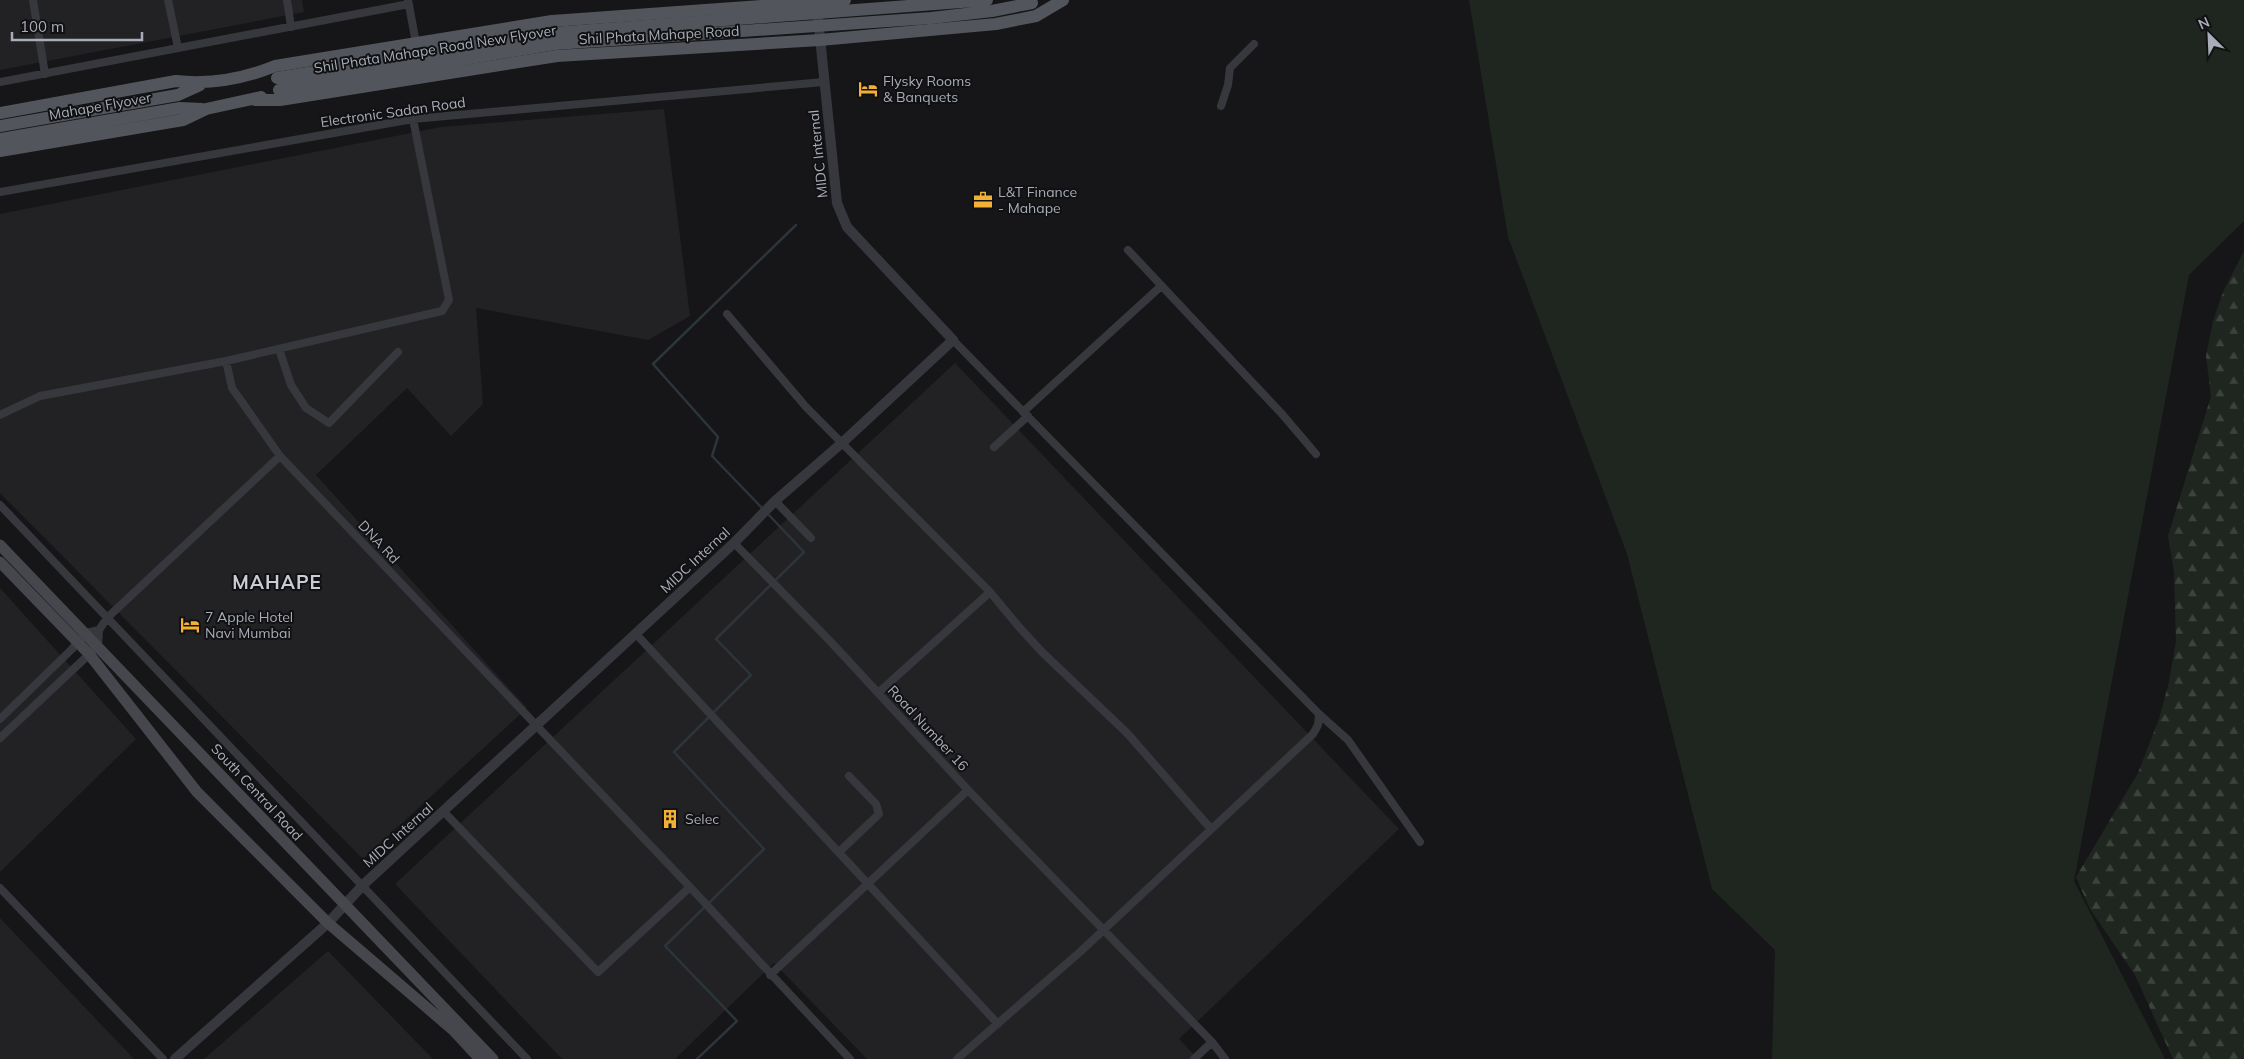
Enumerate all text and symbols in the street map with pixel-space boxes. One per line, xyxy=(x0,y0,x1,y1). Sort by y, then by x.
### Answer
scale bar xyxy=(12,10,142,42)
north arrow xyxy=(2184,10,2234,60)
text: N xyxy=(2195,13,2212,33)
text: 100 m xyxy=(20,17,64,36)
street label: Shil Phata Mahape Road New Flyover xyxy=(313,21,558,77)
street label: Shil Phata Mahape Road xyxy=(578,22,740,48)
place label: Flysky Rooms & Banquets xyxy=(883,72,971,106)
hotel icon: Flysky Rooms & Banquets xyxy=(857,78,879,100)
street label: Mahape Flyover xyxy=(48,88,153,124)
street label: Electronic Sadan Road xyxy=(319,93,467,131)
street label: MIDC Internal xyxy=(804,109,832,199)
place label: L&T Finance - Mahape xyxy=(998,183,1077,217)
office icon: L&T Finance - Mahape xyxy=(972,189,994,211)
street label: DNA Rd xyxy=(354,517,404,567)
street label: MIDC Internal xyxy=(656,523,734,597)
district label: MAHAPE xyxy=(232,570,322,594)
place label: 7 Apple Hotel Navi Mumbai xyxy=(205,608,293,642)
hotel icon: 7 Apple Hotel Navi Mumbai xyxy=(179,614,201,636)
street label: Road Number 16 xyxy=(884,682,972,774)
street label: South Central Road xyxy=(207,740,307,844)
street label: MIDC Internal xyxy=(359,799,437,871)
building icon: Selec xyxy=(659,808,681,830)
place label: Selec xyxy=(685,810,719,828)

